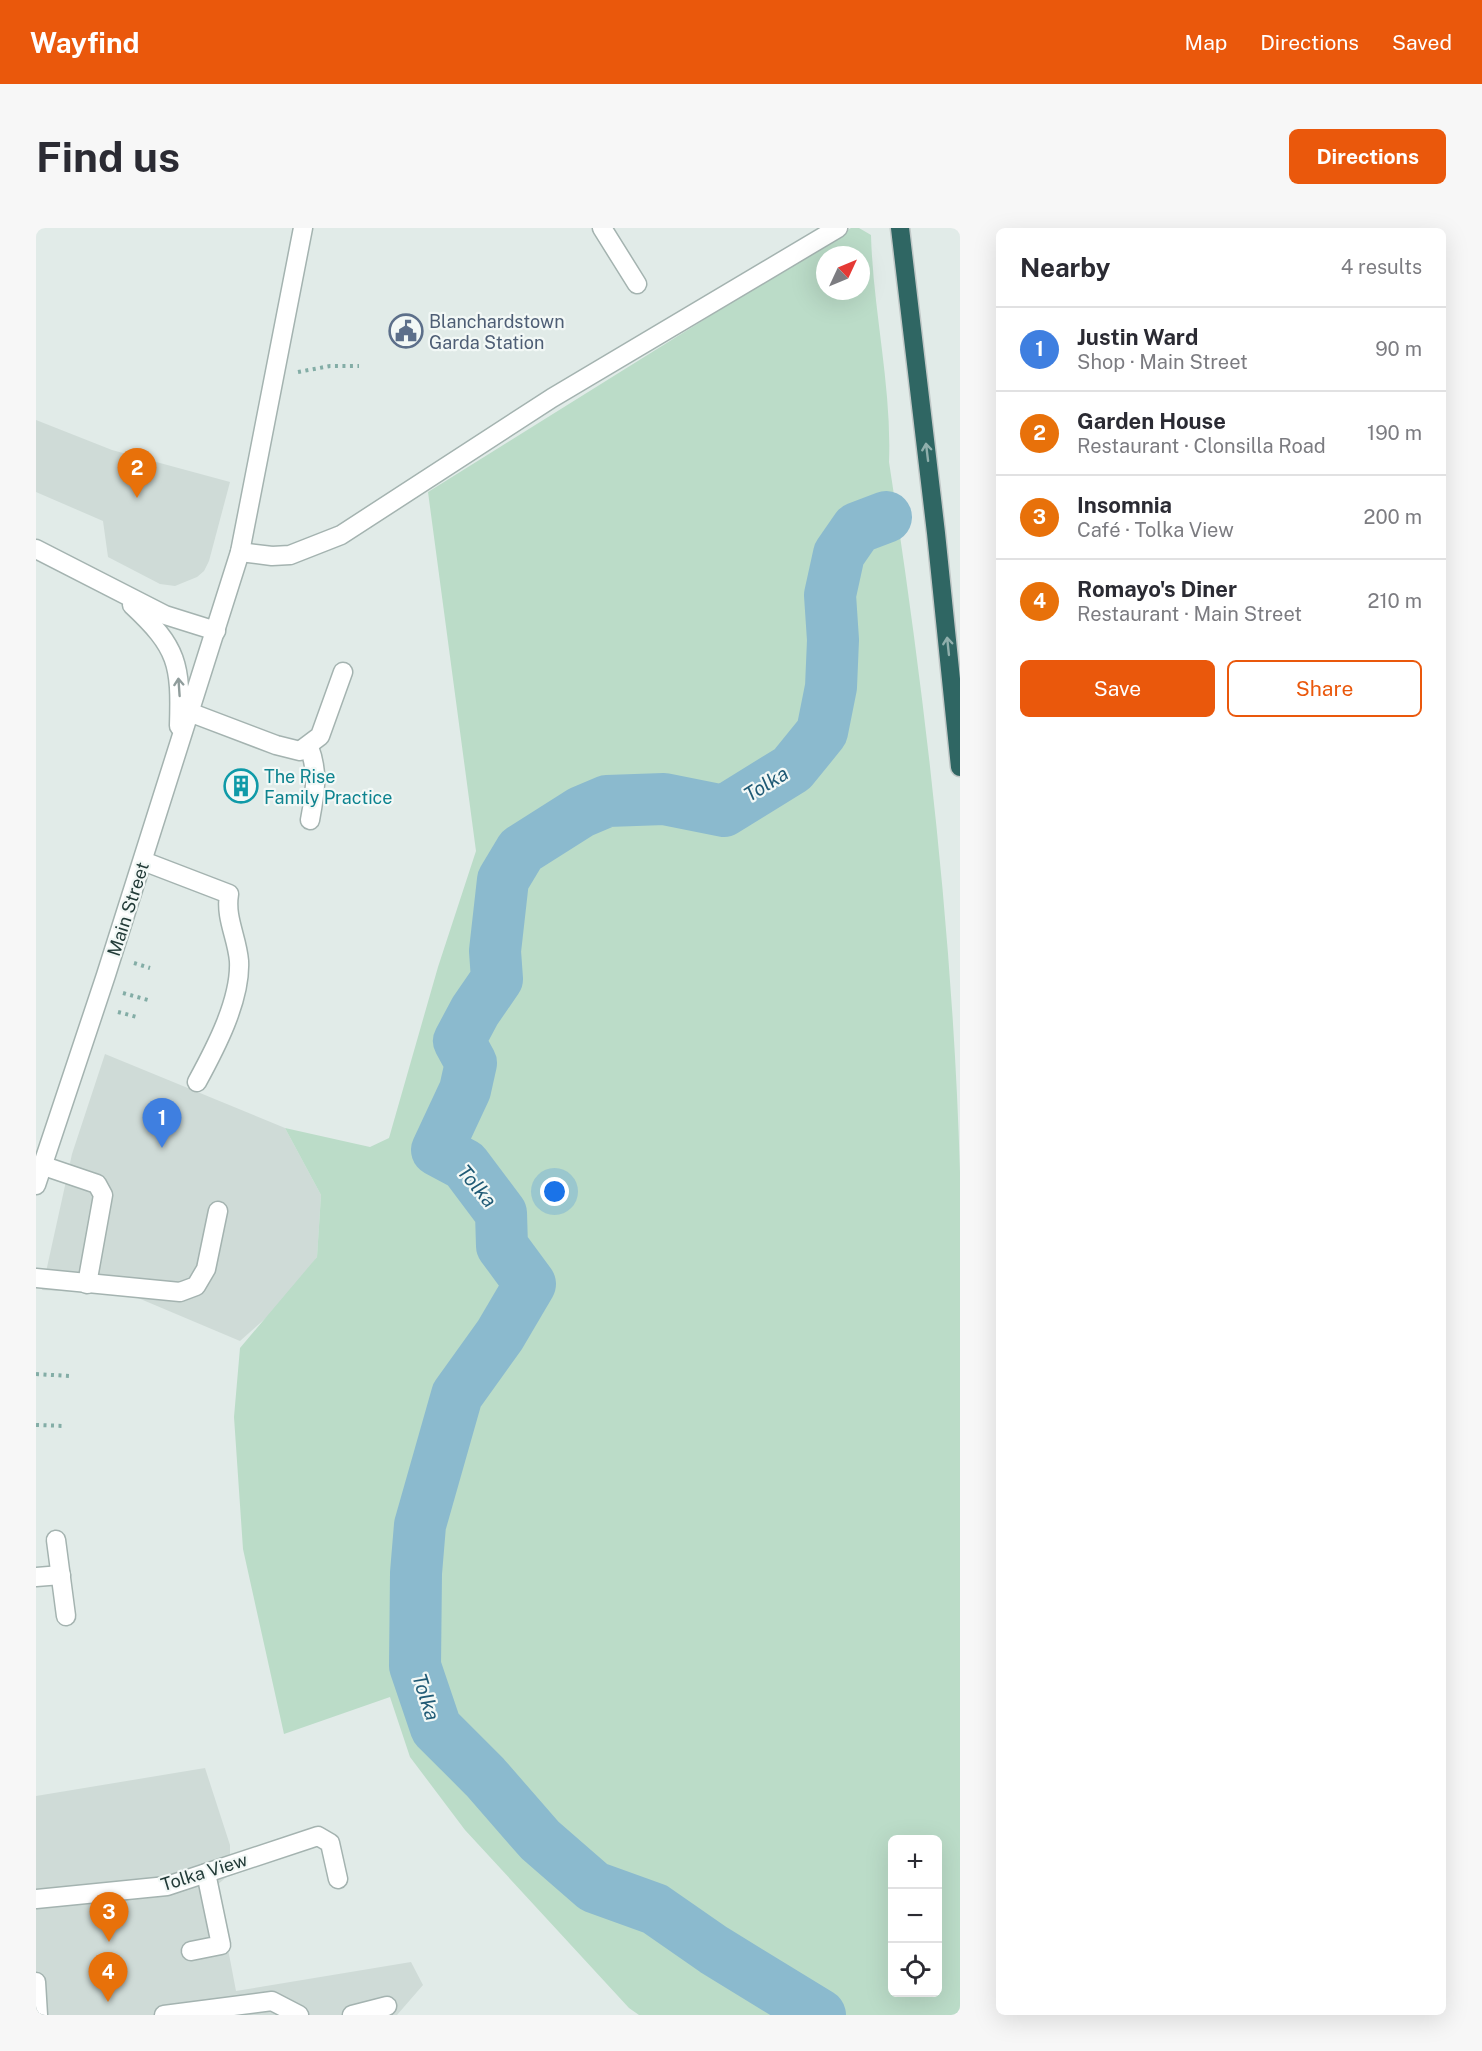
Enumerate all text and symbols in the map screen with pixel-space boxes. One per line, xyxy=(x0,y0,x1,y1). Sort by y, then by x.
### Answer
text: Wayfind xyxy=(30,26,140,59)
text: Map xyxy=(1185,30,1227,55)
text: Directions xyxy=(1260,30,1359,55)
text: Saved xyxy=(1392,30,1452,55)
button: Directions xyxy=(1289,129,1446,184)
text: Find us xyxy=(36,132,180,181)
north arrow xyxy=(816,246,870,300)
text: Nearby xyxy=(1020,252,1110,283)
text: 4 results xyxy=(1341,255,1422,279)
place label: Blanchardstown Garda Station xyxy=(429,311,565,353)
public building icon: Blanchardstown Garda Station xyxy=(388,313,424,349)
text: Justin Ward xyxy=(1077,324,1198,350)
text: 1 xyxy=(1035,337,1044,361)
text: 90 m xyxy=(1375,337,1422,361)
text: Shop · Main Street xyxy=(1077,350,1248,374)
text: Garden House xyxy=(1077,408,1226,434)
text: 2 xyxy=(1033,421,1046,445)
text: 190 m xyxy=(1367,421,1422,445)
text: Restaurant · Clonsilla Road xyxy=(1077,434,1326,458)
one-way arrow xyxy=(921,443,932,462)
pin: 2 xyxy=(118,448,156,498)
text: Insomnia xyxy=(1077,492,1172,518)
text: 3 xyxy=(1033,505,1046,529)
text: 200 m xyxy=(1364,505,1422,529)
text: Café · Tolka View xyxy=(1077,518,1234,542)
text: Romayo's Diner xyxy=(1077,576,1237,602)
text: 4 xyxy=(1033,589,1046,613)
text: 210 m xyxy=(1368,589,1422,613)
text: Restaurant · Main Street xyxy=(1077,602,1302,626)
one-way arrow xyxy=(942,636,953,656)
button: Save xyxy=(1020,660,1215,717)
button: Share xyxy=(1227,660,1422,717)
one-way arrow xyxy=(173,678,184,698)
water label: Tolka xyxy=(739,761,793,807)
place label: The Rise Family Practice xyxy=(264,766,393,808)
building icon: The Rise Family Practice xyxy=(223,768,259,804)
street label: Main Street xyxy=(103,859,153,959)
pin: 1 xyxy=(142,1098,182,1148)
water label: Tolka xyxy=(452,1160,502,1212)
your location xyxy=(540,1177,569,1206)
water label: Tolka xyxy=(407,1671,445,1723)
map controls xyxy=(888,1835,942,1997)
button: + xyxy=(888,1835,942,1889)
street label: Tolka View xyxy=(158,1849,250,1895)
button: − xyxy=(888,1889,942,1943)
pin: 3 xyxy=(90,1892,128,1942)
button: locate xyxy=(888,1943,942,1997)
pin: 4 xyxy=(88,1952,128,2002)

